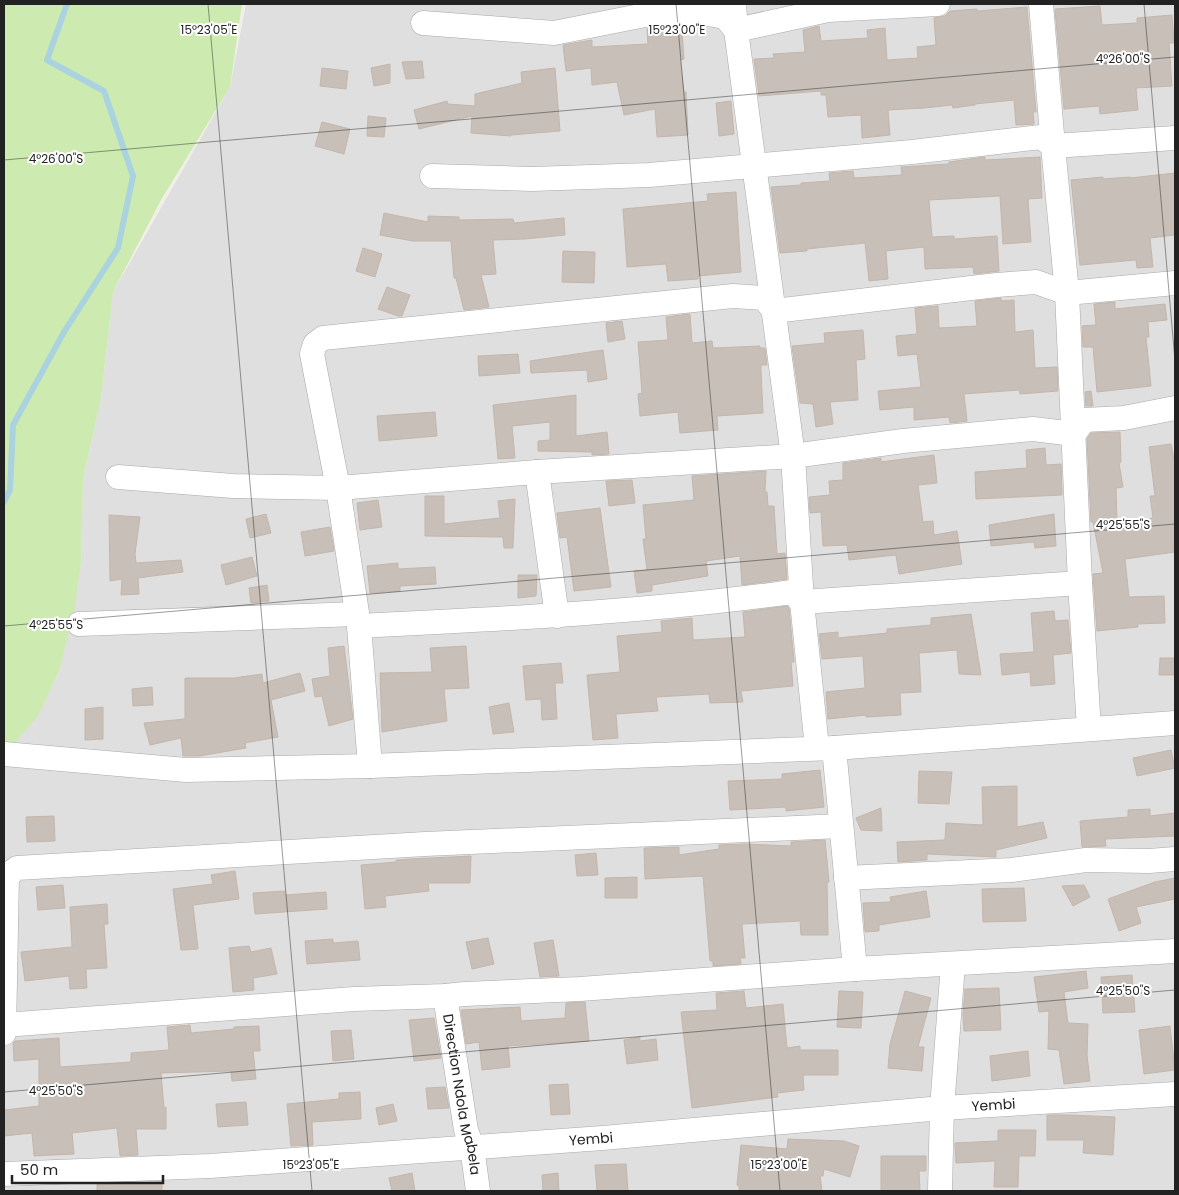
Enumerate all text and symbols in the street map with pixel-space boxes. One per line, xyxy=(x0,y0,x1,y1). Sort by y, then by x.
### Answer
text: 15°23'05"E xyxy=(181,21,237,38)
text: 15°23'00"E xyxy=(649,21,705,38)
text: 4°26'00"S xyxy=(1096,50,1150,67)
text: 4°26'00"S xyxy=(29,150,83,167)
text: 4°25'55"S xyxy=(1096,516,1150,533)
text: 4°25'55"S xyxy=(29,616,83,633)
text: 4°25'50"S xyxy=(1096,982,1150,999)
street label: Direction Ndola Mabela xyxy=(438,1012,486,1176)
text: 4°25'50"S xyxy=(29,1082,83,1099)
street label: Yembi xyxy=(971,1094,1016,1116)
street label: Yembi xyxy=(568,1127,614,1150)
scale bar xyxy=(12,1152,164,1184)
text: 15°23'05"E xyxy=(283,1156,339,1173)
text: 15°23'00"E xyxy=(751,1156,807,1173)
text: 50 m xyxy=(20,1159,58,1180)

